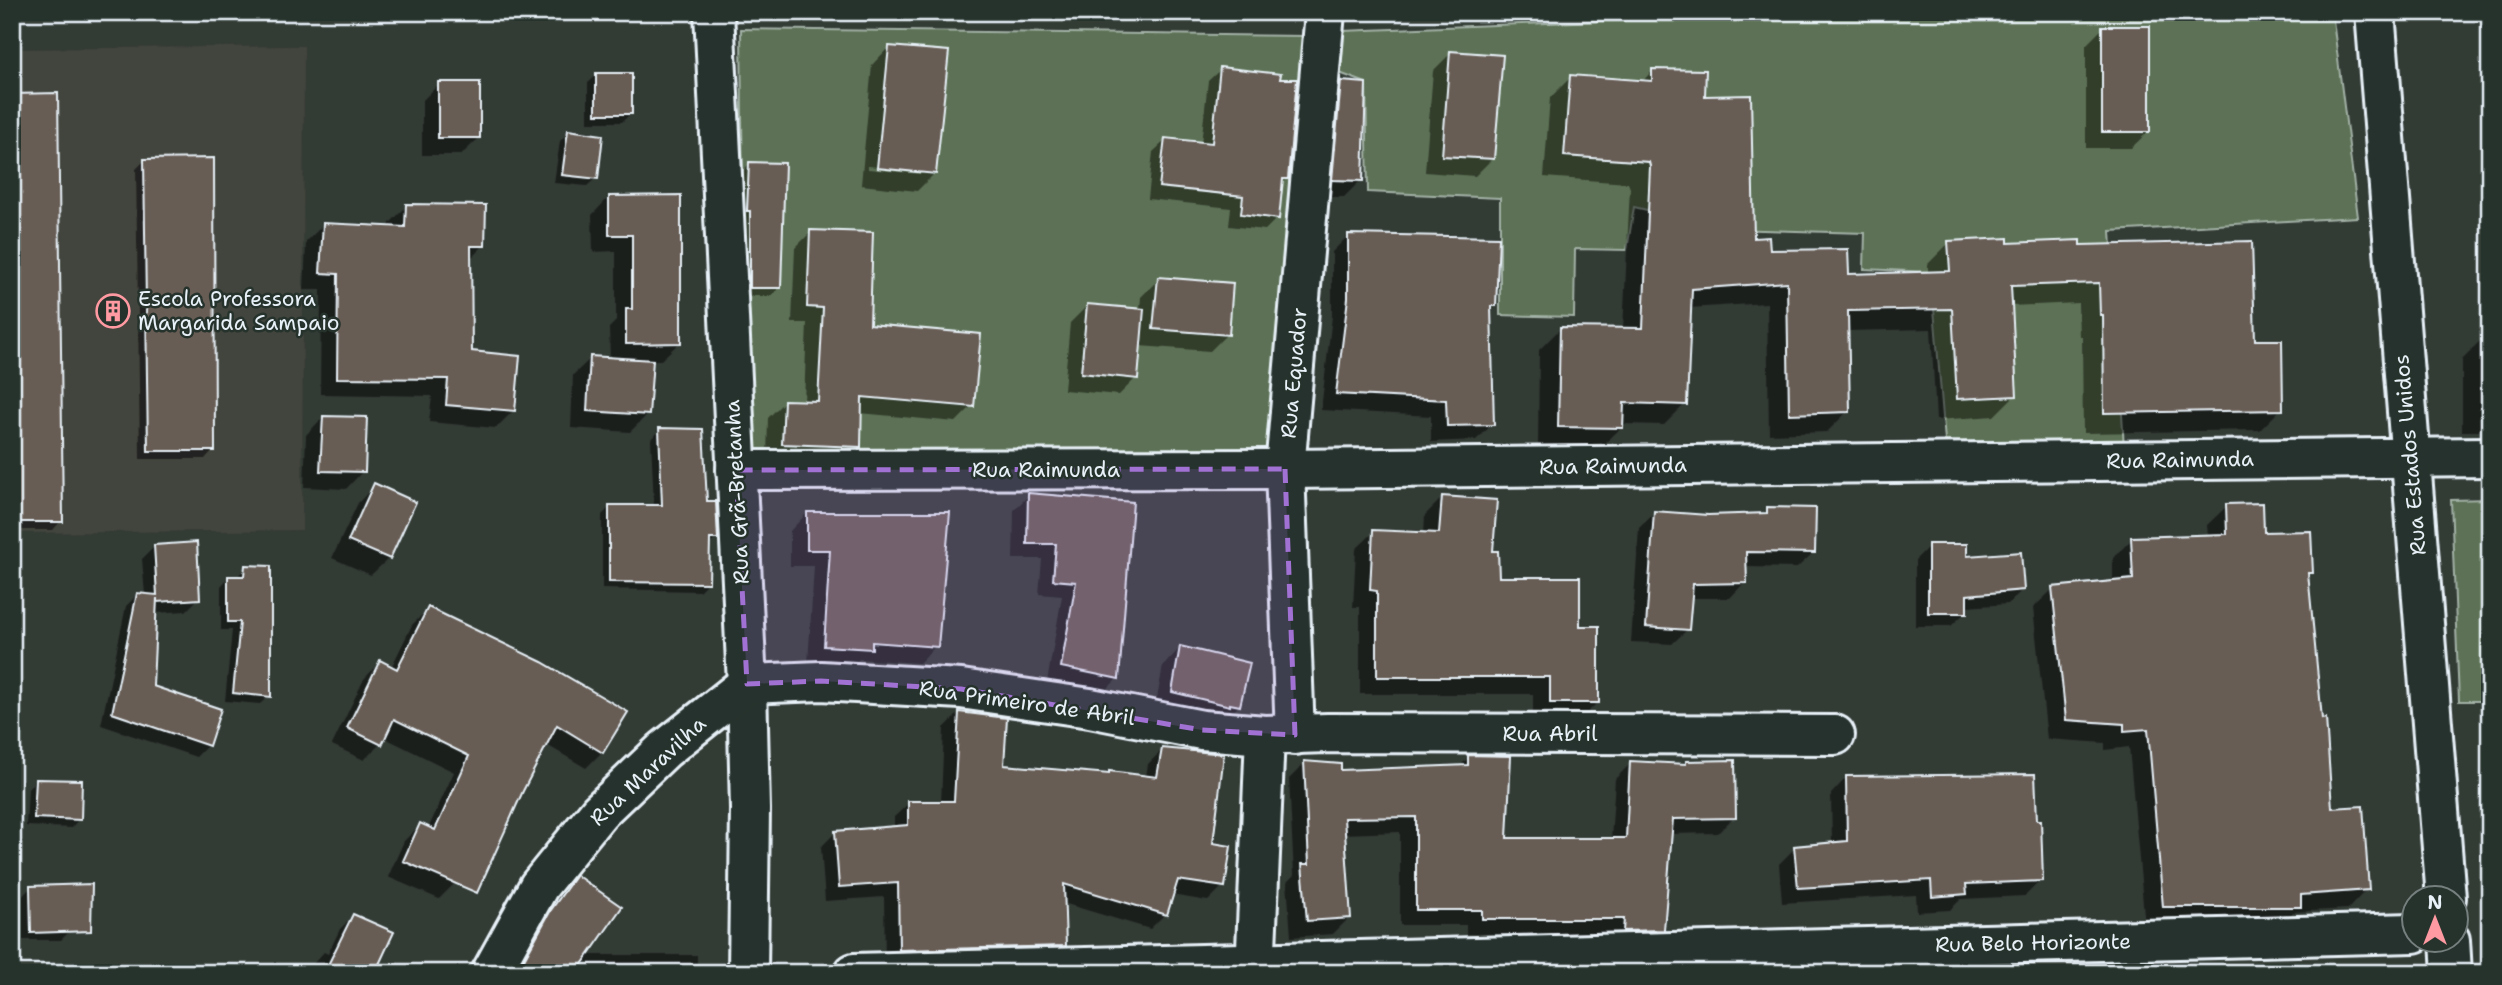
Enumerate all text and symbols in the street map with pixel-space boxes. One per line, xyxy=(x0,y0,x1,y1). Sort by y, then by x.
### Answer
place label: Escola Professora Margarida Sampaio xyxy=(138,285,340,337)
building icon: Escola Professora Margarida Sampaio xyxy=(94,292,132,330)
street label: Rua Equador xyxy=(1274,306,1314,440)
street label: Rua Estados Unidos xyxy=(2387,353,2433,557)
street label: Rua Grã-Bretanha xyxy=(718,399,756,585)
street label: Rua Raimunda xyxy=(2106,445,2254,475)
street label: Rua Raimunda xyxy=(1539,451,1687,481)
street label: Rua Raimunda xyxy=(972,456,1120,484)
street label: Rua Primeiro de Abril xyxy=(917,674,1137,732)
street label: Rua Maravilha xyxy=(584,710,712,832)
street label: Rua Abril xyxy=(1503,720,1598,748)
north arrow xyxy=(2400,884,2470,954)
text: N xyxy=(2427,890,2443,915)
street label: Rua Belo Horizonte xyxy=(1935,927,2131,959)

